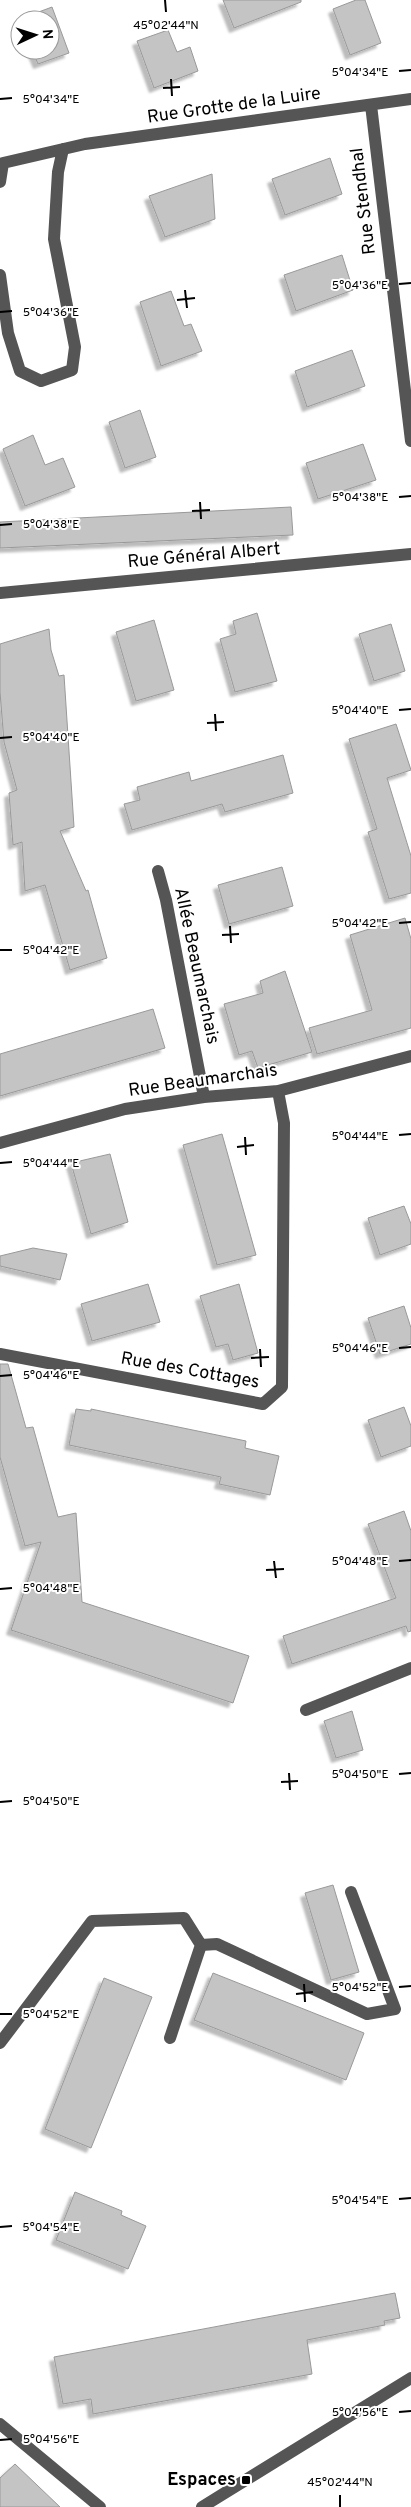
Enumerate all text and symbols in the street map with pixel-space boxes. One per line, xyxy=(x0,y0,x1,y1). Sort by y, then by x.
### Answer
north arrow xyxy=(10,10,60,60)
text: 45°02'44"N xyxy=(133,18,199,34)
text: N xyxy=(38,29,55,40)
text: 5°04'34"E xyxy=(332,65,388,81)
street label: Rue Grotte de la Luire xyxy=(146,82,322,130)
text: 5°04'34"E xyxy=(23,92,79,108)
street label: Rue Stendhal xyxy=(346,146,382,256)
text: 5°04'36"E xyxy=(332,278,388,294)
text: 5°04'36"E xyxy=(23,305,79,321)
text: 5°04'38"E xyxy=(332,490,388,506)
text: 5°04'38"E xyxy=(23,517,79,533)
street label: Rue Général Albert xyxy=(127,538,281,574)
text: 5°04'40"E xyxy=(331,703,389,719)
text: 5°04'40"E xyxy=(22,730,80,746)
street label: Allée Beaumarchais xyxy=(168,885,224,1047)
text: 5°04'42"E xyxy=(332,916,388,932)
text: 5°04'42"E xyxy=(23,943,79,959)
street label: Rue Beaumarchais xyxy=(127,1059,279,1103)
text: 5°04'44"E xyxy=(331,1129,389,1145)
text: 5°04'44"E xyxy=(22,1156,80,1172)
text: 5°04'46"E xyxy=(332,1341,388,1357)
street label: Rue des Cottages xyxy=(119,1347,261,1395)
text: 5°04'46"E xyxy=(23,1368,79,1384)
text: 5°04'48"E xyxy=(332,1554,388,1570)
text: 5°04'48"E xyxy=(23,1581,79,1597)
text: 5°04'50"E xyxy=(331,1767,389,1783)
text: 5°04'50"E xyxy=(22,1794,80,1810)
text: 5°04'52"E xyxy=(332,1980,388,1996)
text: 5°04'52"E xyxy=(23,2007,79,2023)
text: 5°04'54"E xyxy=(331,2193,389,2209)
text: 5°04'54"E xyxy=(22,2220,80,2236)
text: 5°04'56"E xyxy=(332,2405,388,2421)
text: 5°04'56"E xyxy=(23,2432,79,2448)
place label: Espaces xyxy=(167,2469,236,2492)
marker: Espaces xyxy=(240,2474,252,2486)
text: 45°02'44"N xyxy=(307,2475,373,2491)

